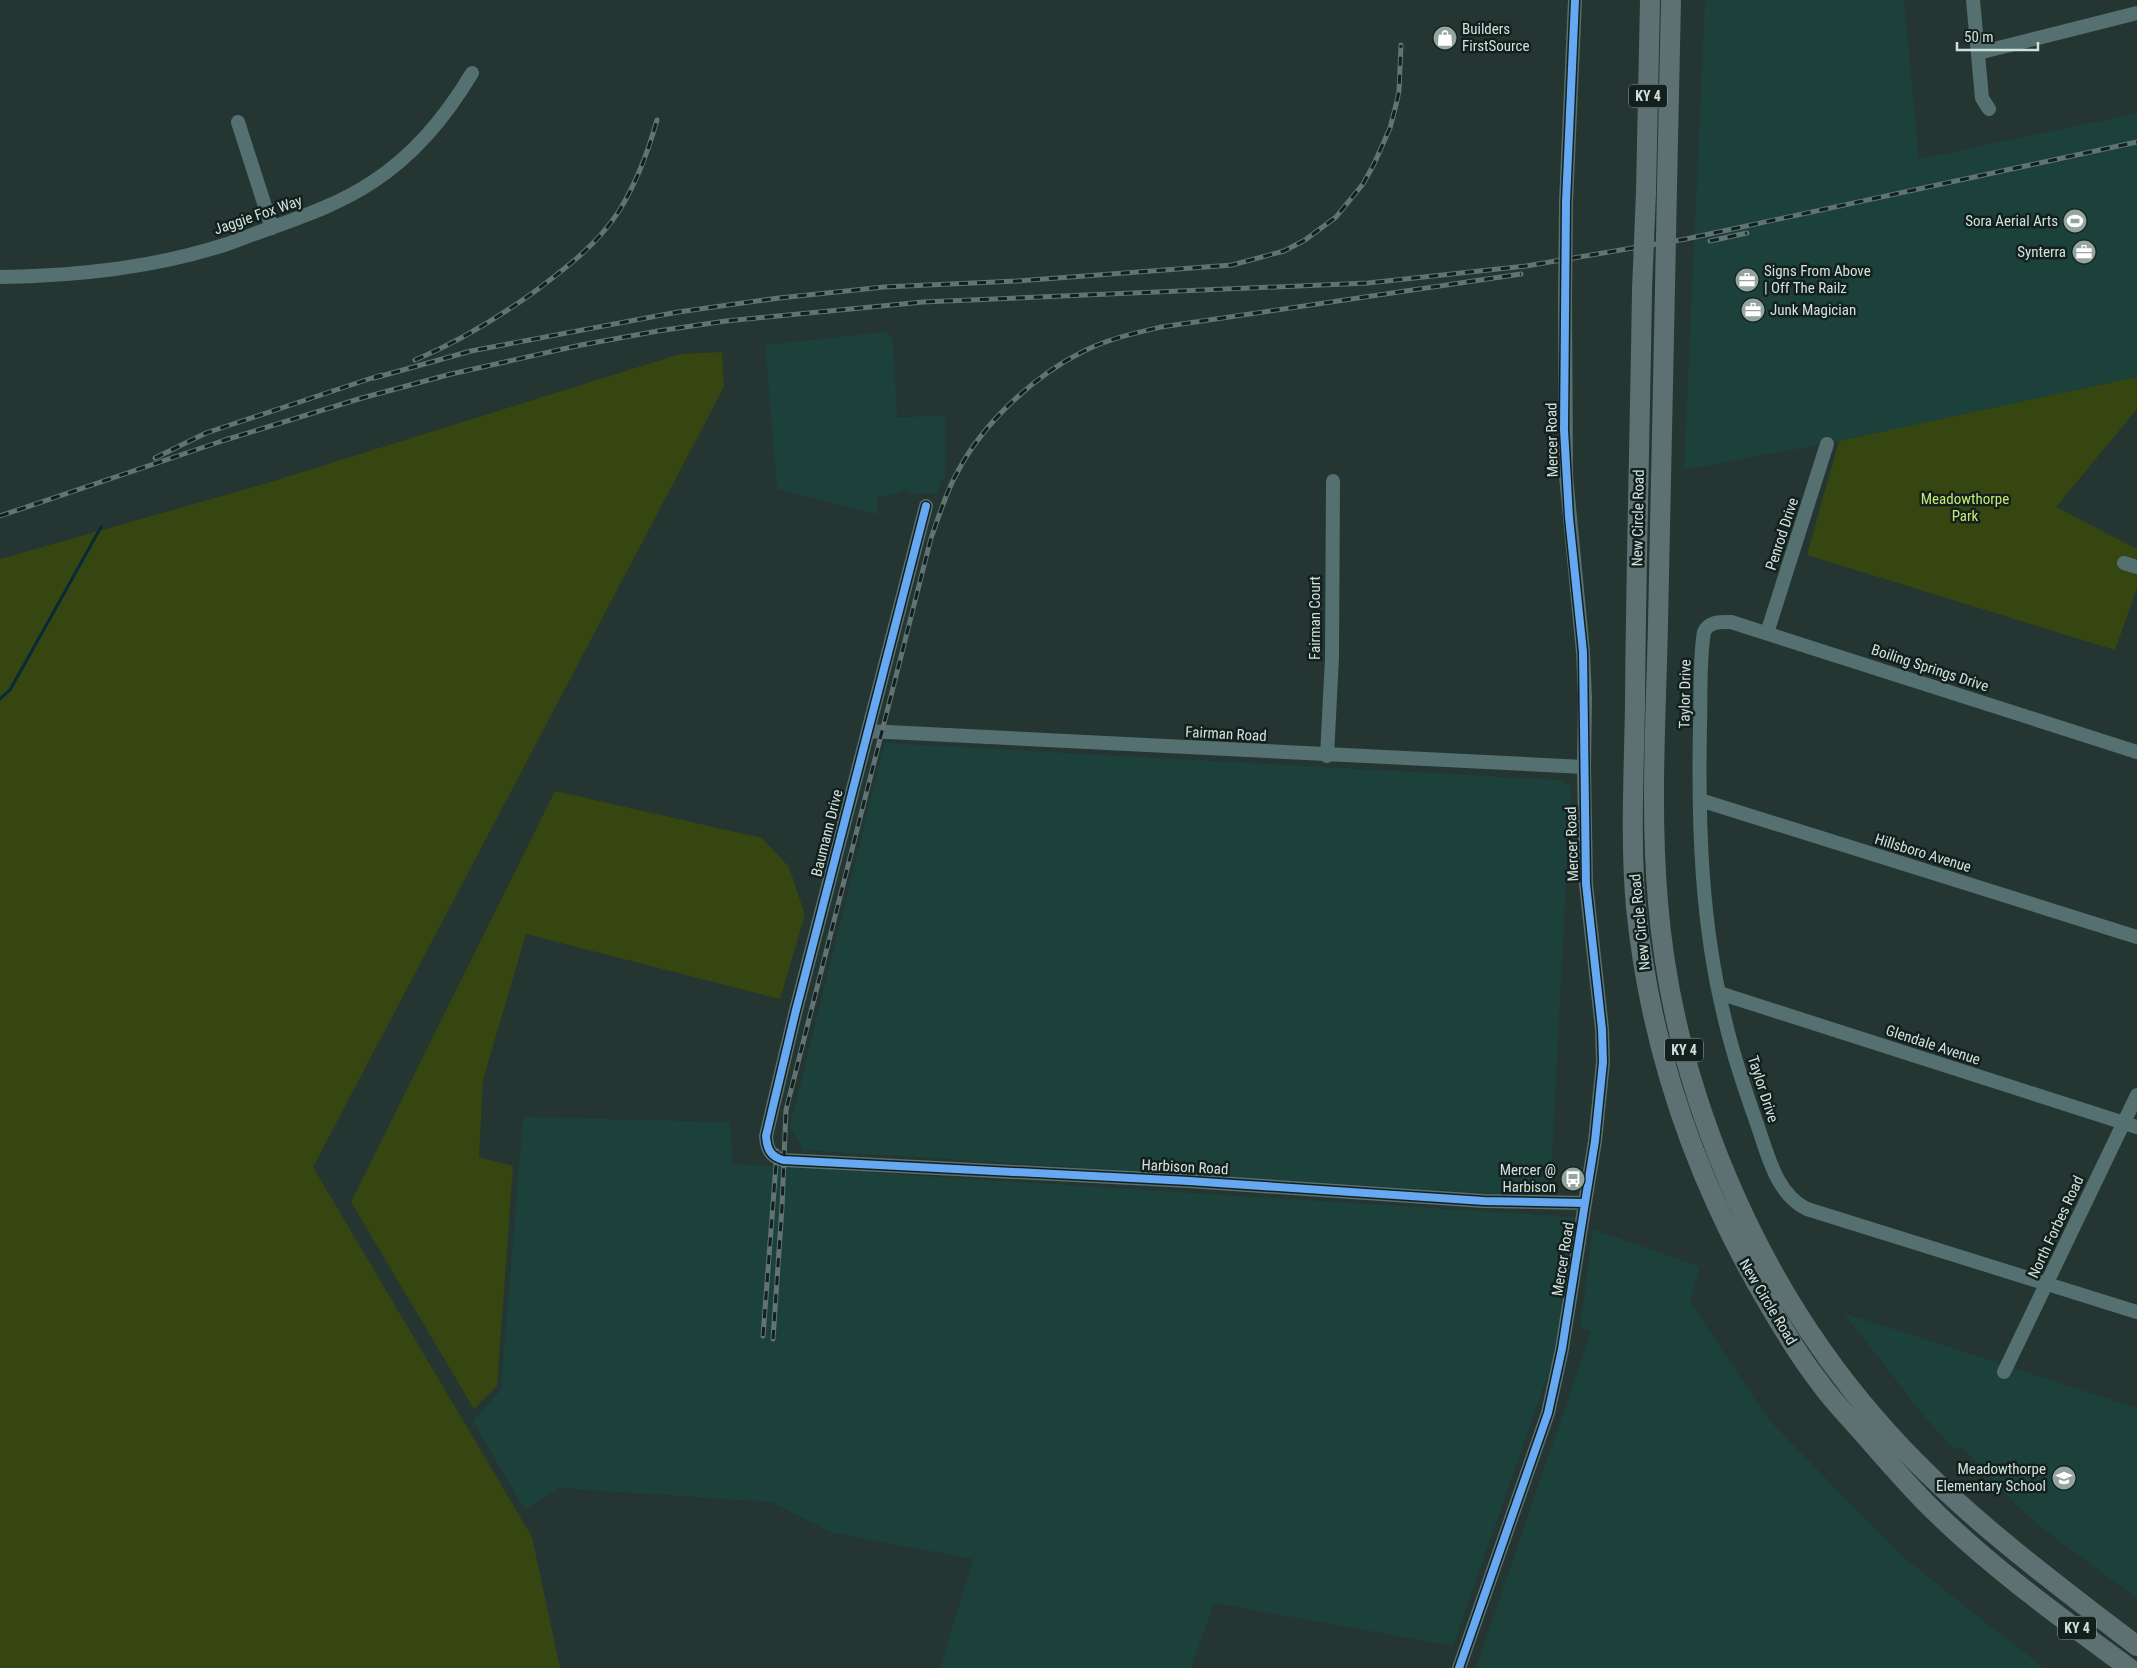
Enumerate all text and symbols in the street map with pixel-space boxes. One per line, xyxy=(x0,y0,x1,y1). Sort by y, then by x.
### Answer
place label: Builders FirstSource xyxy=(1462,20,1529,55)
scale bar xyxy=(1957,20,2038,52)
shop icon: Builders FirstSource xyxy=(1432,25,1458,51)
text: 50 m xyxy=(1964,28,1994,46)
road number: KY 4 xyxy=(1629,84,1667,108)
street label: Jaggie Fox Way xyxy=(212,191,304,239)
sports icon: Sora Aerial Arts xyxy=(2062,208,2088,234)
place label: Sora Aerial Arts xyxy=(1965,212,2058,230)
office icon: Synterra xyxy=(2071,239,2097,265)
place label: Synterra xyxy=(2017,243,2066,261)
place label: Signs From Above | Off The Railz xyxy=(1764,262,1871,297)
office icon: Signs From Above | Off The Railz xyxy=(1734,267,1760,293)
office icon: Junk Magician xyxy=(1740,297,1766,323)
place label: Junk Magician xyxy=(1770,301,1856,319)
street label: Mercer Road xyxy=(1542,402,1562,478)
street label: New Circle Road xyxy=(1628,469,1648,567)
park label: Meadowthorpe Park xyxy=(1921,490,2009,525)
street label: Penrod Drive xyxy=(1762,495,1802,573)
street label: Fairman Court xyxy=(1306,576,1324,660)
street label: Boiling Springs Drive xyxy=(1869,641,1991,695)
street label: Taylor Drive xyxy=(1675,659,1695,729)
street label: Fairman Road xyxy=(1185,723,1267,745)
street label: Baumann Drive xyxy=(807,788,847,878)
street label: Mercer Road xyxy=(1562,806,1582,882)
street label: Hillsboro Avenue xyxy=(1873,830,1973,876)
street label: New Circle Road xyxy=(1626,873,1654,971)
street label: Glendale Avenue xyxy=(1883,1021,1983,1069)
road number: KY 4 xyxy=(1665,1038,1703,1062)
street label: Taylor Drive xyxy=(1744,1053,1782,1125)
street label: Harbison Road xyxy=(1141,1156,1229,1178)
place label: Mercer @ Harbison xyxy=(1500,1161,1556,1196)
bus stop icon: Mercer @ Harbison xyxy=(1560,1166,1586,1192)
street label: North Forbes Road xyxy=(2024,1173,2088,1281)
street label: Mercer Road xyxy=(1548,1221,1578,1297)
street label: New Circle Road xyxy=(1735,1256,1801,1348)
place label: Meadowthorpe Elementary School xyxy=(1936,1460,2046,1495)
school or university icon: Meadowthorpe Elementary School xyxy=(2051,1465,2077,1491)
road number: KY 4 xyxy=(2058,1616,2096,1640)

